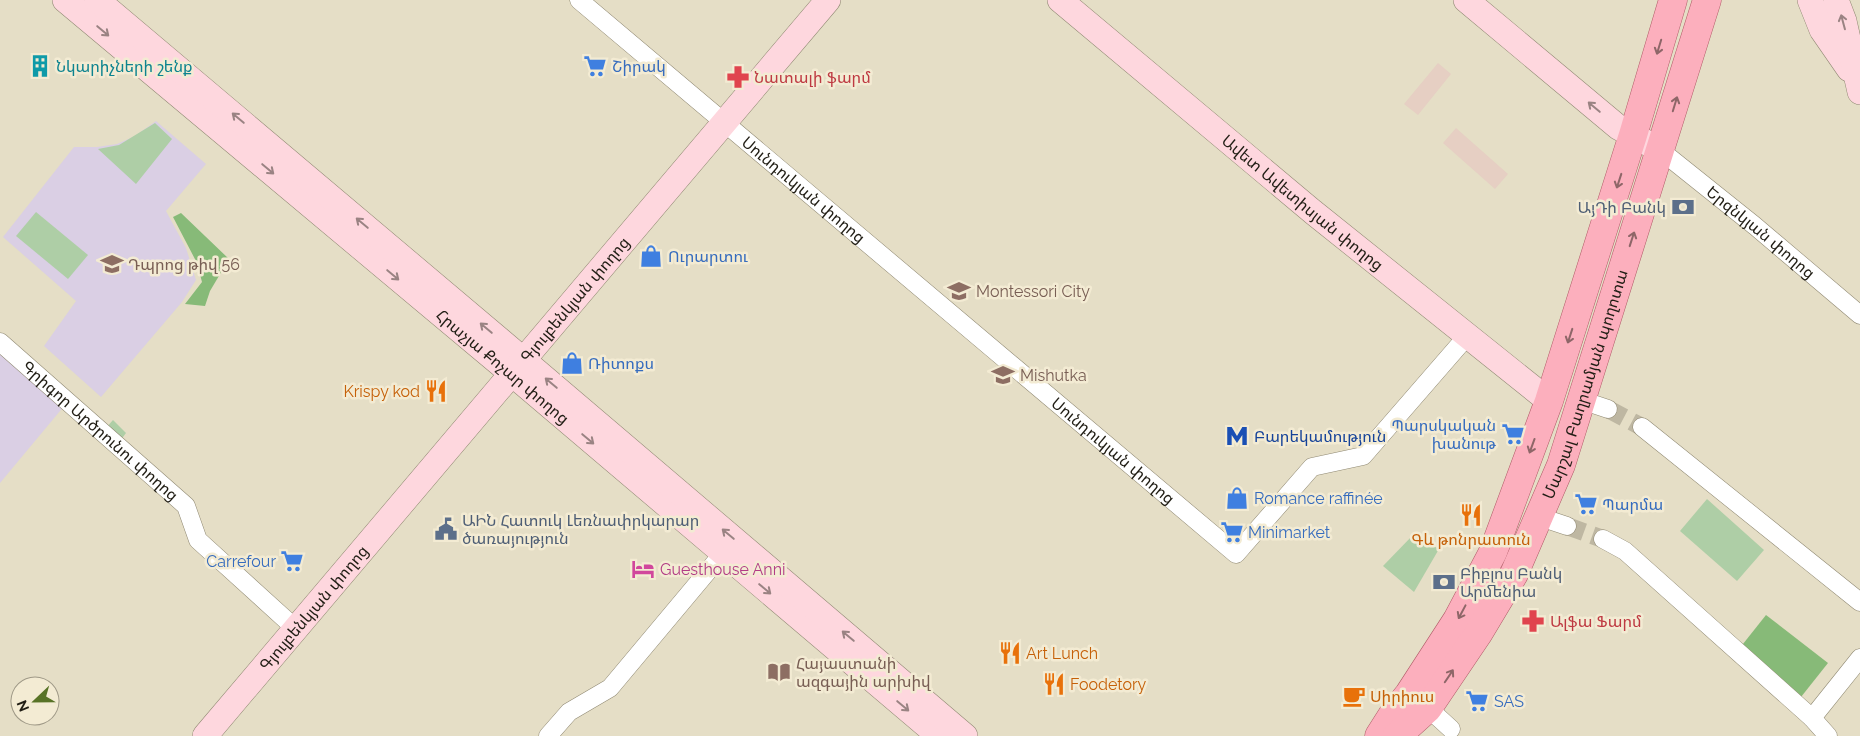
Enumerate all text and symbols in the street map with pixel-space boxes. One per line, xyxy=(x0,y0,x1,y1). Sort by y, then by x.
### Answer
one-way arrow xyxy=(1838,14,1848,30)
one-way arrow xyxy=(96,26,109,37)
one-way arrow xyxy=(1654,38,1664,54)
building icon: Նկարիչների շենք xyxy=(27,53,53,79)
supermarket icon: Շիրակ xyxy=(582,53,608,79)
place label: Նկարիչների շենք xyxy=(56,57,193,76)
place label: Շիրակ xyxy=(612,57,666,76)
pharmacy icon: Նատալի ֆարմ xyxy=(725,64,751,90)
place label: Նատալի ֆարմ xyxy=(754,68,871,87)
one-way arrow xyxy=(1671,96,1680,112)
one-way arrow xyxy=(1588,101,1601,112)
one-way arrow xyxy=(231,112,244,124)
street label: Ավետ Ավետիսյան փողոց xyxy=(1218,130,1387,274)
street label: Սունդուկյան փողոց xyxy=(738,132,869,247)
one-way arrow xyxy=(261,164,274,175)
one-way arrow xyxy=(1613,173,1623,189)
street label: Երզնկյան փողոց xyxy=(1703,182,1819,282)
bank icon: ԱյԴի Բանկ xyxy=(1670,194,1696,220)
place label: ԱյԴի Բանկ xyxy=(1578,198,1666,217)
one-way arrow xyxy=(355,217,368,229)
one-way arrow xyxy=(1628,231,1638,247)
street label: Գյուլբենկյան փողոց xyxy=(516,233,633,366)
shop icon: Ուրարտու xyxy=(638,243,664,269)
place label: Ուրարտու xyxy=(668,247,748,266)
school or university icon: Դպրոց թիվ 56 xyxy=(99,251,125,277)
place label: Դպրոց թիվ 56 xyxy=(128,255,240,274)
street label: Մարշալ Բաղրամյան պողոտա xyxy=(1538,267,1631,502)
one-way arrow xyxy=(387,269,400,280)
school or university icon: Montessori City xyxy=(946,278,972,304)
place label: Montessori City xyxy=(976,282,1090,301)
street label: Հրաչյա Քոչար փողոց xyxy=(432,305,573,428)
one-way arrow xyxy=(480,322,493,333)
one-way arrow xyxy=(1564,328,1574,344)
shop icon: Ռիտոքս xyxy=(559,350,585,376)
place label: Ռիտոքս xyxy=(588,354,654,373)
street label: Գրիգոր Արծրունու փողոց xyxy=(18,357,183,505)
school or university icon: Mishutka xyxy=(990,362,1016,388)
place label: Mishutka xyxy=(1020,366,1087,385)
restaurant icon: Krispy kod xyxy=(423,378,449,404)
one-way arrow xyxy=(545,378,558,389)
place label: Krispy kod xyxy=(343,382,420,401)
street label: Սունդուկյան փողոց xyxy=(1048,393,1179,508)
place label: Պարսկական խանութ xyxy=(1391,416,1496,453)
supermarket icon: Պարսկական խանութ xyxy=(1500,421,1526,447)
metro station icon: Բարեկամություն xyxy=(1224,423,1250,449)
place label: Բարեկամություն xyxy=(1254,427,1386,446)
one-way arrow xyxy=(581,433,594,444)
one-way arrow xyxy=(1527,438,1536,453)
shop icon: Romance raffinée xyxy=(1224,485,1250,511)
place label: Romance raffinée xyxy=(1254,489,1383,508)
supermarket icon: Պարմա xyxy=(1573,491,1599,517)
place label: Պարմա xyxy=(1602,495,1663,514)
restaurant icon: Գև թոնրատուն xyxy=(1458,502,1484,528)
place label: ԱԻՆ Հատուկ Լեռնափրկարար ծառայություն xyxy=(462,511,699,548)
public building icon: ԱԻՆ Հատուկ Լեռնափրկարար ծառայություն xyxy=(433,516,459,542)
supermarket icon: Minimarket xyxy=(1219,519,1245,545)
place label: Minimarket xyxy=(1248,523,1331,542)
one-way arrow xyxy=(722,529,735,540)
place label: Գև թոնրատուն xyxy=(1411,530,1531,549)
street label: Գյուլբենկյան փողոց xyxy=(255,541,372,674)
supermarket icon: Carrefour xyxy=(279,548,305,574)
place label: Carrefour xyxy=(206,552,276,571)
hotel icon: Guesthouse Anni xyxy=(630,556,656,582)
place label: Guesthouse Anni xyxy=(660,560,785,579)
place label: Բիբլոս Բանկ Արմենիա xyxy=(1460,564,1562,601)
bank icon: Բիբլոս Բանկ Արմենիա xyxy=(1431,569,1457,595)
one-way arrow xyxy=(759,583,772,595)
one-way arrow xyxy=(1457,604,1467,619)
pharmacy icon: Ալֆա Ֆարմ xyxy=(1520,608,1546,634)
place label: Ալֆա Ֆարմ xyxy=(1550,612,1642,631)
one-way arrow xyxy=(842,631,855,642)
restaurant icon: Art Lunch xyxy=(997,640,1023,666)
place label: Art Lunch xyxy=(1026,644,1098,663)
place label: Հայաստանի ազգային արխիվ xyxy=(796,654,931,691)
library icon: Հայաստանի ազգային արխիվ xyxy=(766,659,792,685)
one-way arrow xyxy=(1444,670,1454,684)
restaurant icon: Foodetory xyxy=(1041,671,1067,697)
place label: Foodetory xyxy=(1070,675,1147,694)
north arrow xyxy=(10,676,60,726)
cafe icon: Սիրիուս xyxy=(1341,683,1367,709)
place label: Սիրիուս xyxy=(1370,687,1434,706)
supermarket icon: SAS xyxy=(1464,688,1490,714)
place label: SAS xyxy=(1494,692,1524,711)
text: N xyxy=(14,698,32,714)
one-way arrow xyxy=(896,700,909,711)

